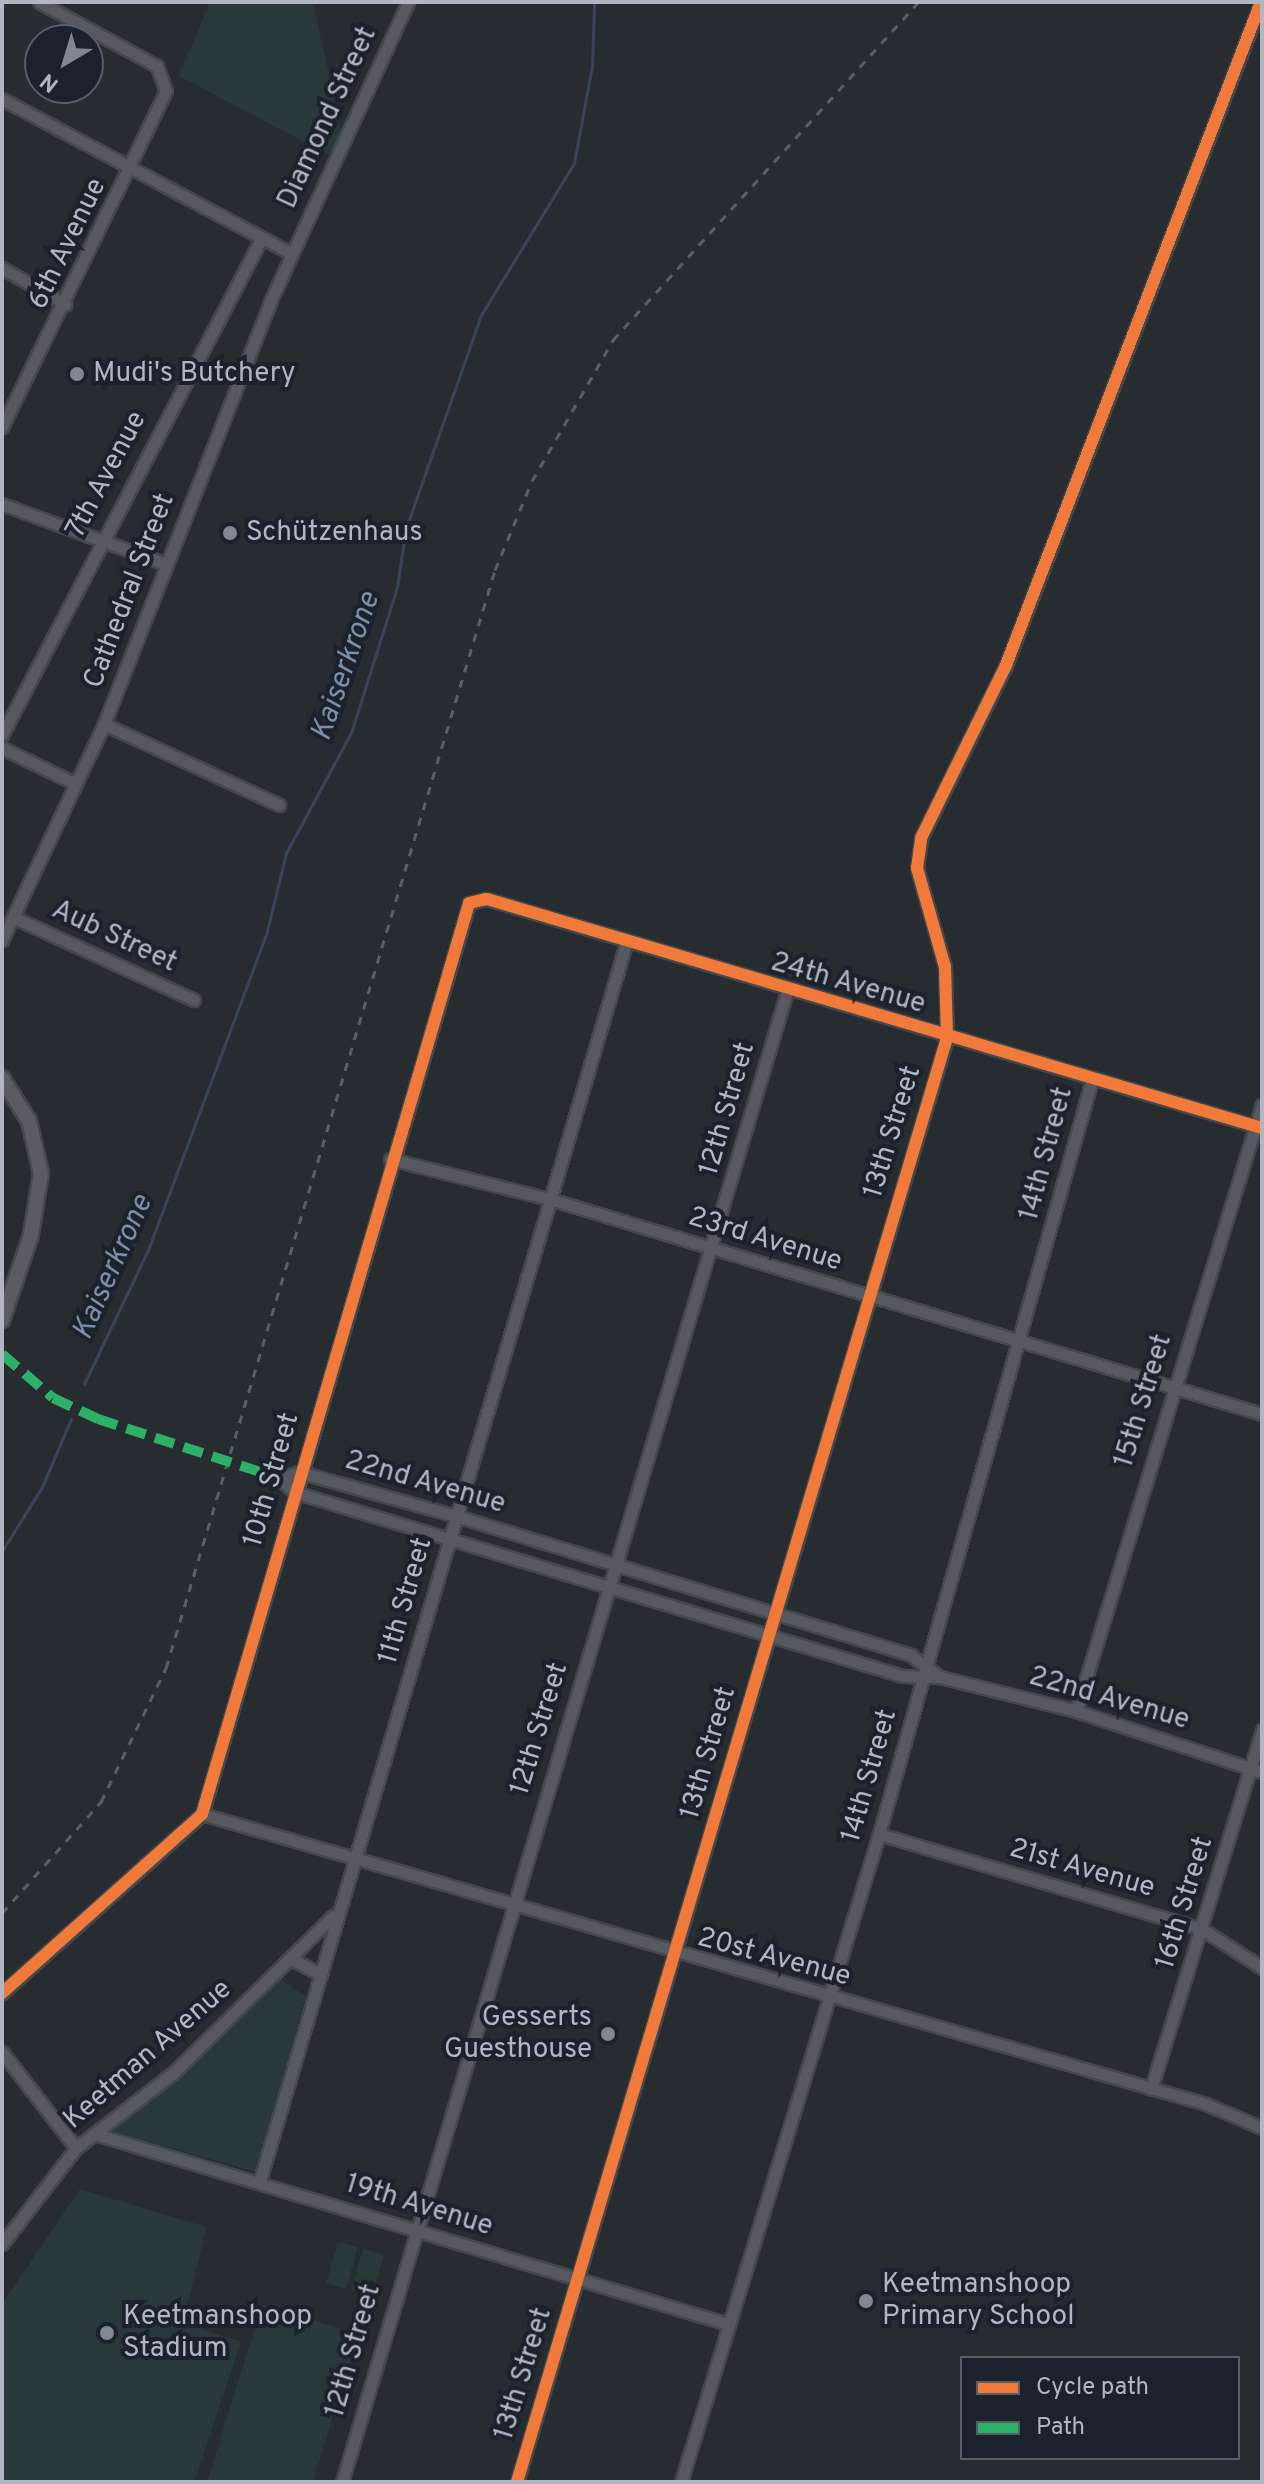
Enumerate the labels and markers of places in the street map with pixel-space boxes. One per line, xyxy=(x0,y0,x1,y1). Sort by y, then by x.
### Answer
place label: Mudi's Butchery xyxy=(93,357,296,391)
marker: Mudi's Butchery xyxy=(68,365,86,383)
place label: Schützenhaus xyxy=(246,516,423,550)
marker: Schützenhaus xyxy=(221,524,239,542)
place label: Gesserts Guesthouse xyxy=(444,2001,592,2067)
marker: Gesserts Guesthouse xyxy=(599,2025,617,2043)
place label: Keetmanshoop Primary School xyxy=(882,2268,1074,2334)
marker: Keetmanshoop Primary School xyxy=(857,2292,875,2310)
place label: Keetmanshoop Stadium xyxy=(123,2300,312,2366)
marker: Keetmanshoop Stadium xyxy=(98,2324,116,2342)

